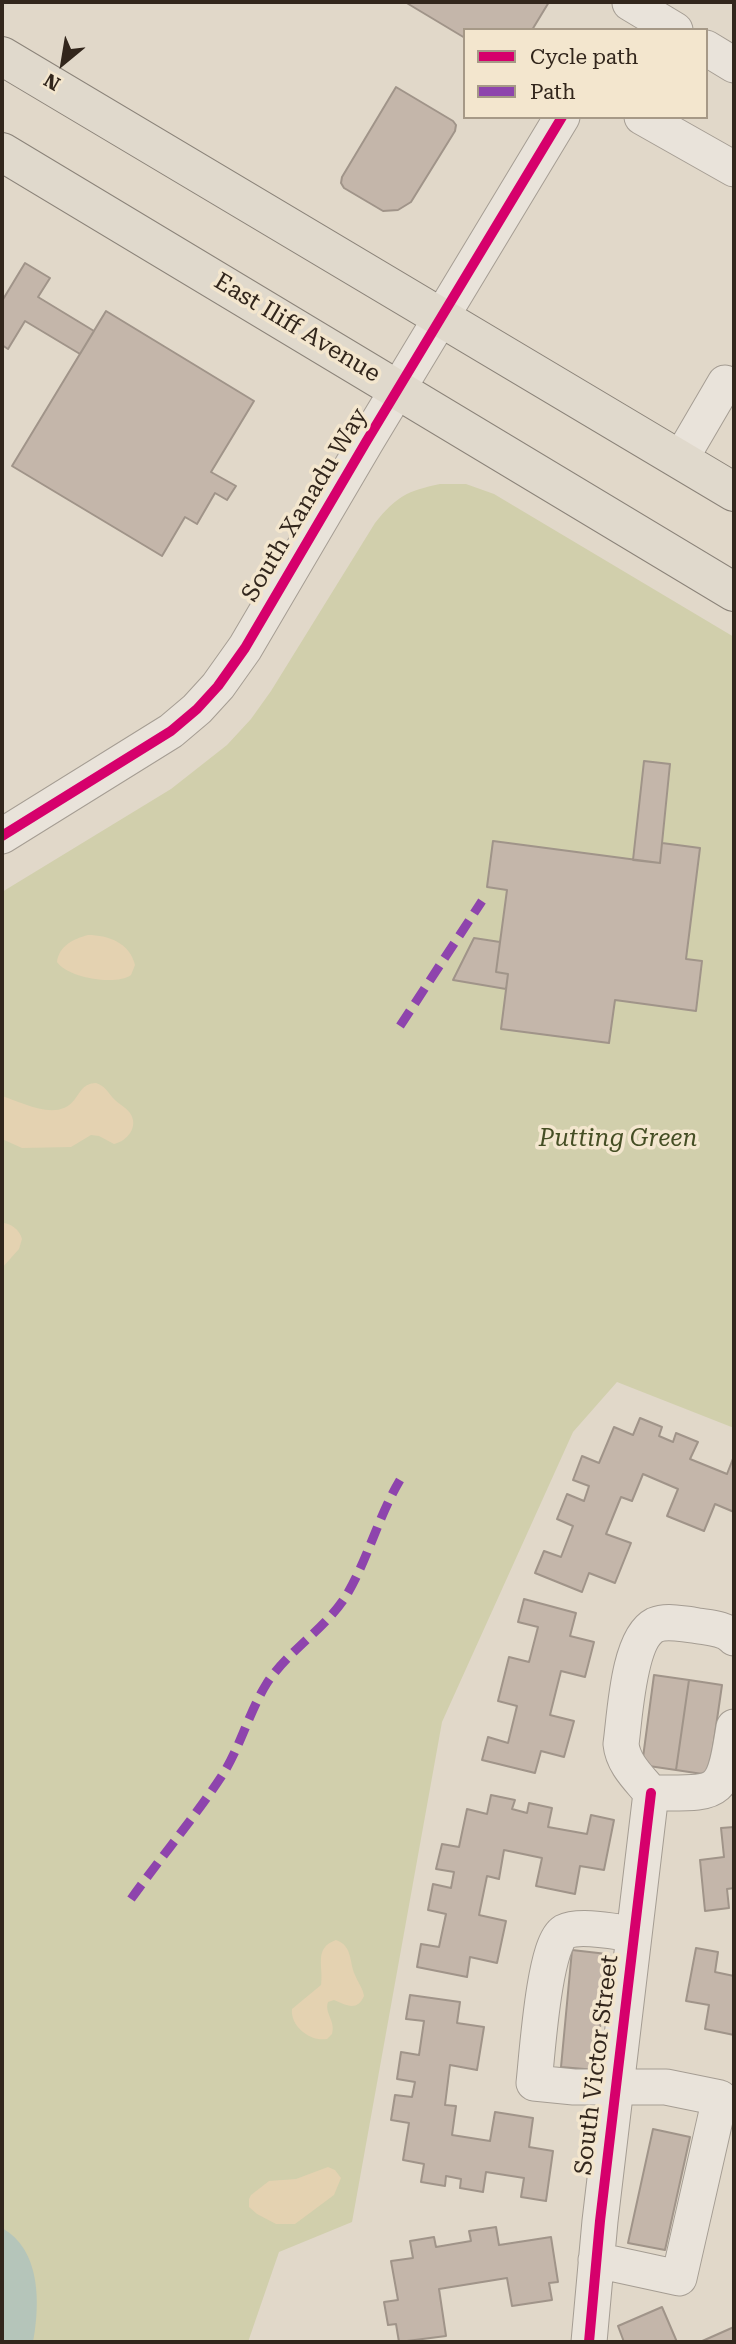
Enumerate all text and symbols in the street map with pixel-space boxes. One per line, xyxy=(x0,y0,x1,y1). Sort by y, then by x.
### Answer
north arrow xyxy=(28,28,98,98)
legend xyxy=(463,28,708,119)
text: Cycle path xyxy=(530,45,638,69)
text: N xyxy=(40,68,64,95)
text: Path xyxy=(530,80,576,104)
street label: East Iliff Avenue xyxy=(209,267,385,389)
street label: South Xanadu Way xyxy=(236,403,374,607)
park label: Putting Green xyxy=(539,1125,697,1153)
street label: South Victor Street xyxy=(569,1953,625,2177)

